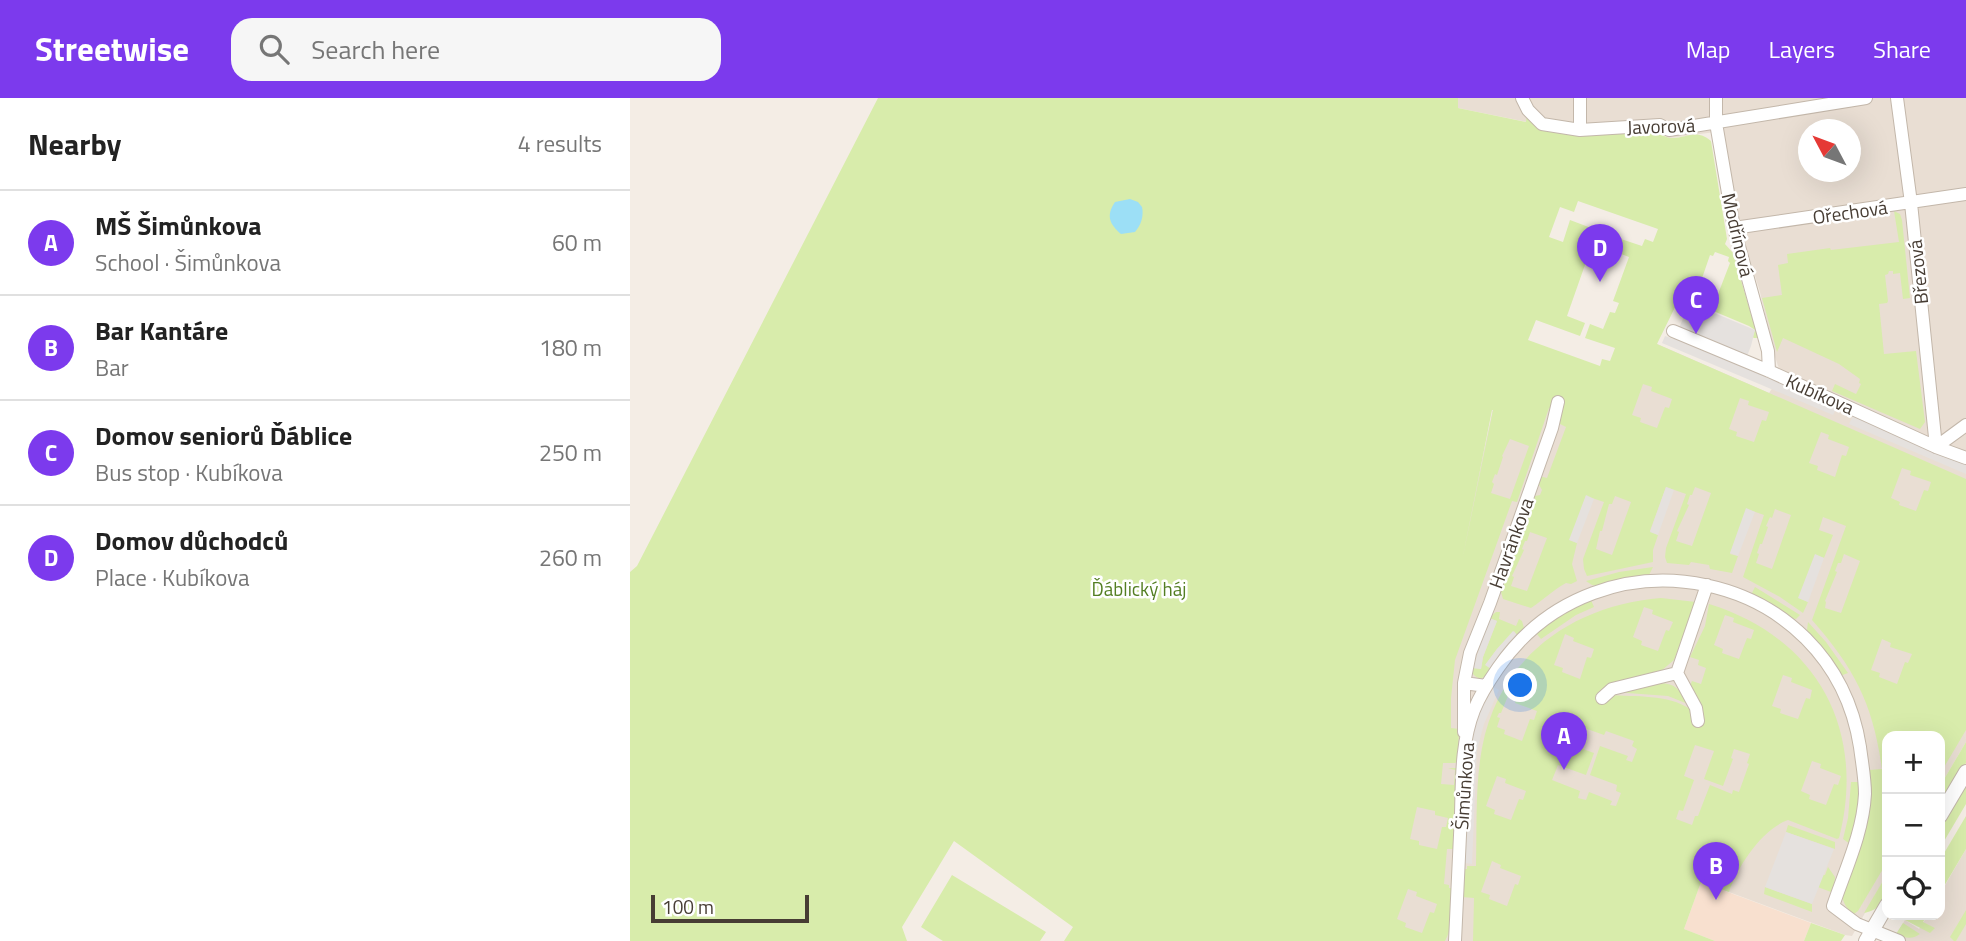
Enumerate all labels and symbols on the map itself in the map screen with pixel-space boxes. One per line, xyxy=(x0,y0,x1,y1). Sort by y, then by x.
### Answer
street label: Javorová xyxy=(1626,110,1696,141)
north arrow xyxy=(1798,119,1861,182)
street label: Modřínová xyxy=(1715,190,1762,280)
street label: Ořechová xyxy=(1811,192,1890,231)
pin: D xyxy=(1577,224,1623,282)
street label: Březová xyxy=(1900,238,1935,306)
pin: C xyxy=(1673,276,1719,334)
street label: Kubíkova xyxy=(1781,366,1860,422)
street label: Havránkova xyxy=(1481,493,1541,592)
park label: Ďáblický háj xyxy=(1092,574,1186,603)
your location xyxy=(1503,668,1537,702)
pin: A xyxy=(1541,712,1587,770)
street label: Šimůnkova xyxy=(1446,741,1481,831)
pin: B xyxy=(1693,842,1739,900)
scale bar xyxy=(651,892,808,924)

